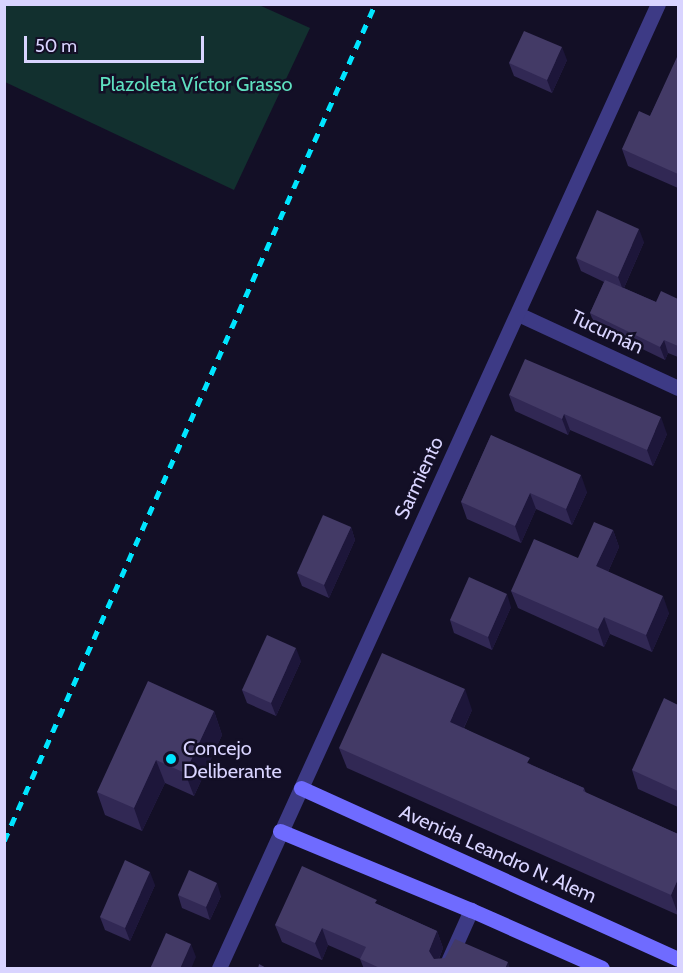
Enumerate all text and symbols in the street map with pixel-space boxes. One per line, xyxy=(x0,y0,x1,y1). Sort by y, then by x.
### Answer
scale bar xyxy=(27,24,207,62)
text: 50 m xyxy=(35,35,77,57)
park label: Plazoleta Víctor Grasso xyxy=(99,72,293,96)
street label: Tucumán xyxy=(567,305,647,359)
street label: Sarmiento xyxy=(389,433,449,523)
place label: Concejo Deliberante xyxy=(183,736,282,783)
marker: Concejo Deliberante xyxy=(164,752,178,766)
street label: Avenida Leandro N. Alem xyxy=(396,800,600,908)

